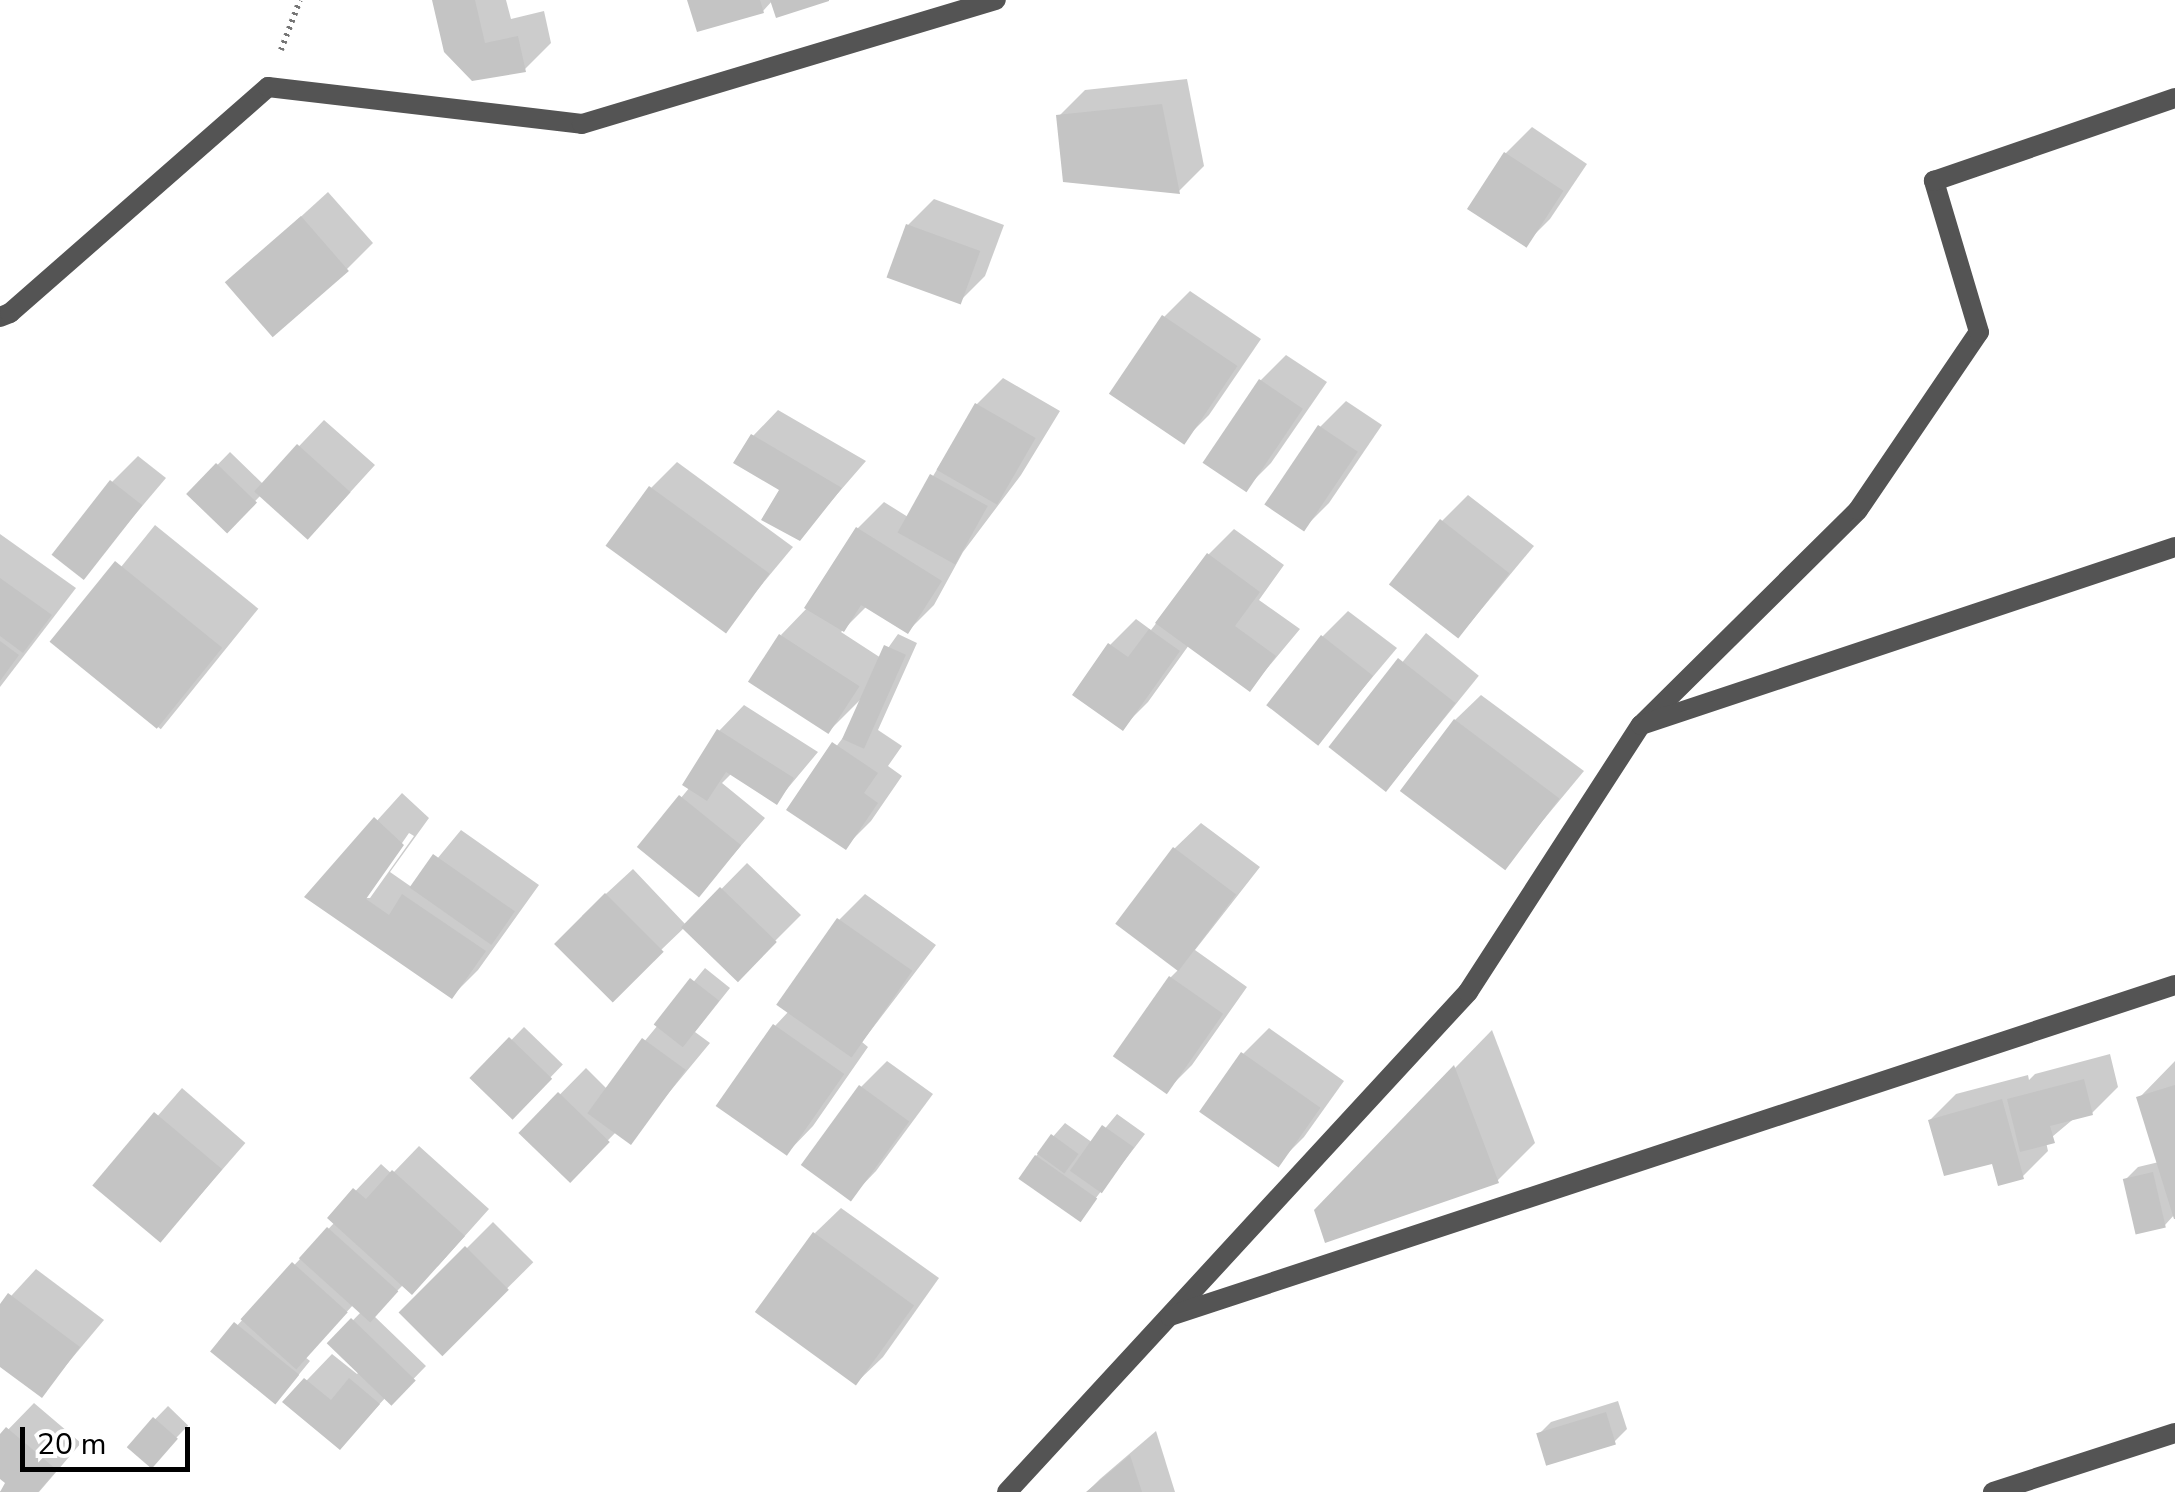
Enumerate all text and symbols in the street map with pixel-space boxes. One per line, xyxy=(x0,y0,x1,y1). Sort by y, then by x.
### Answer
scale bar xyxy=(25,1407,195,1469)
text: 20 m xyxy=(37,1424,106,1465)

